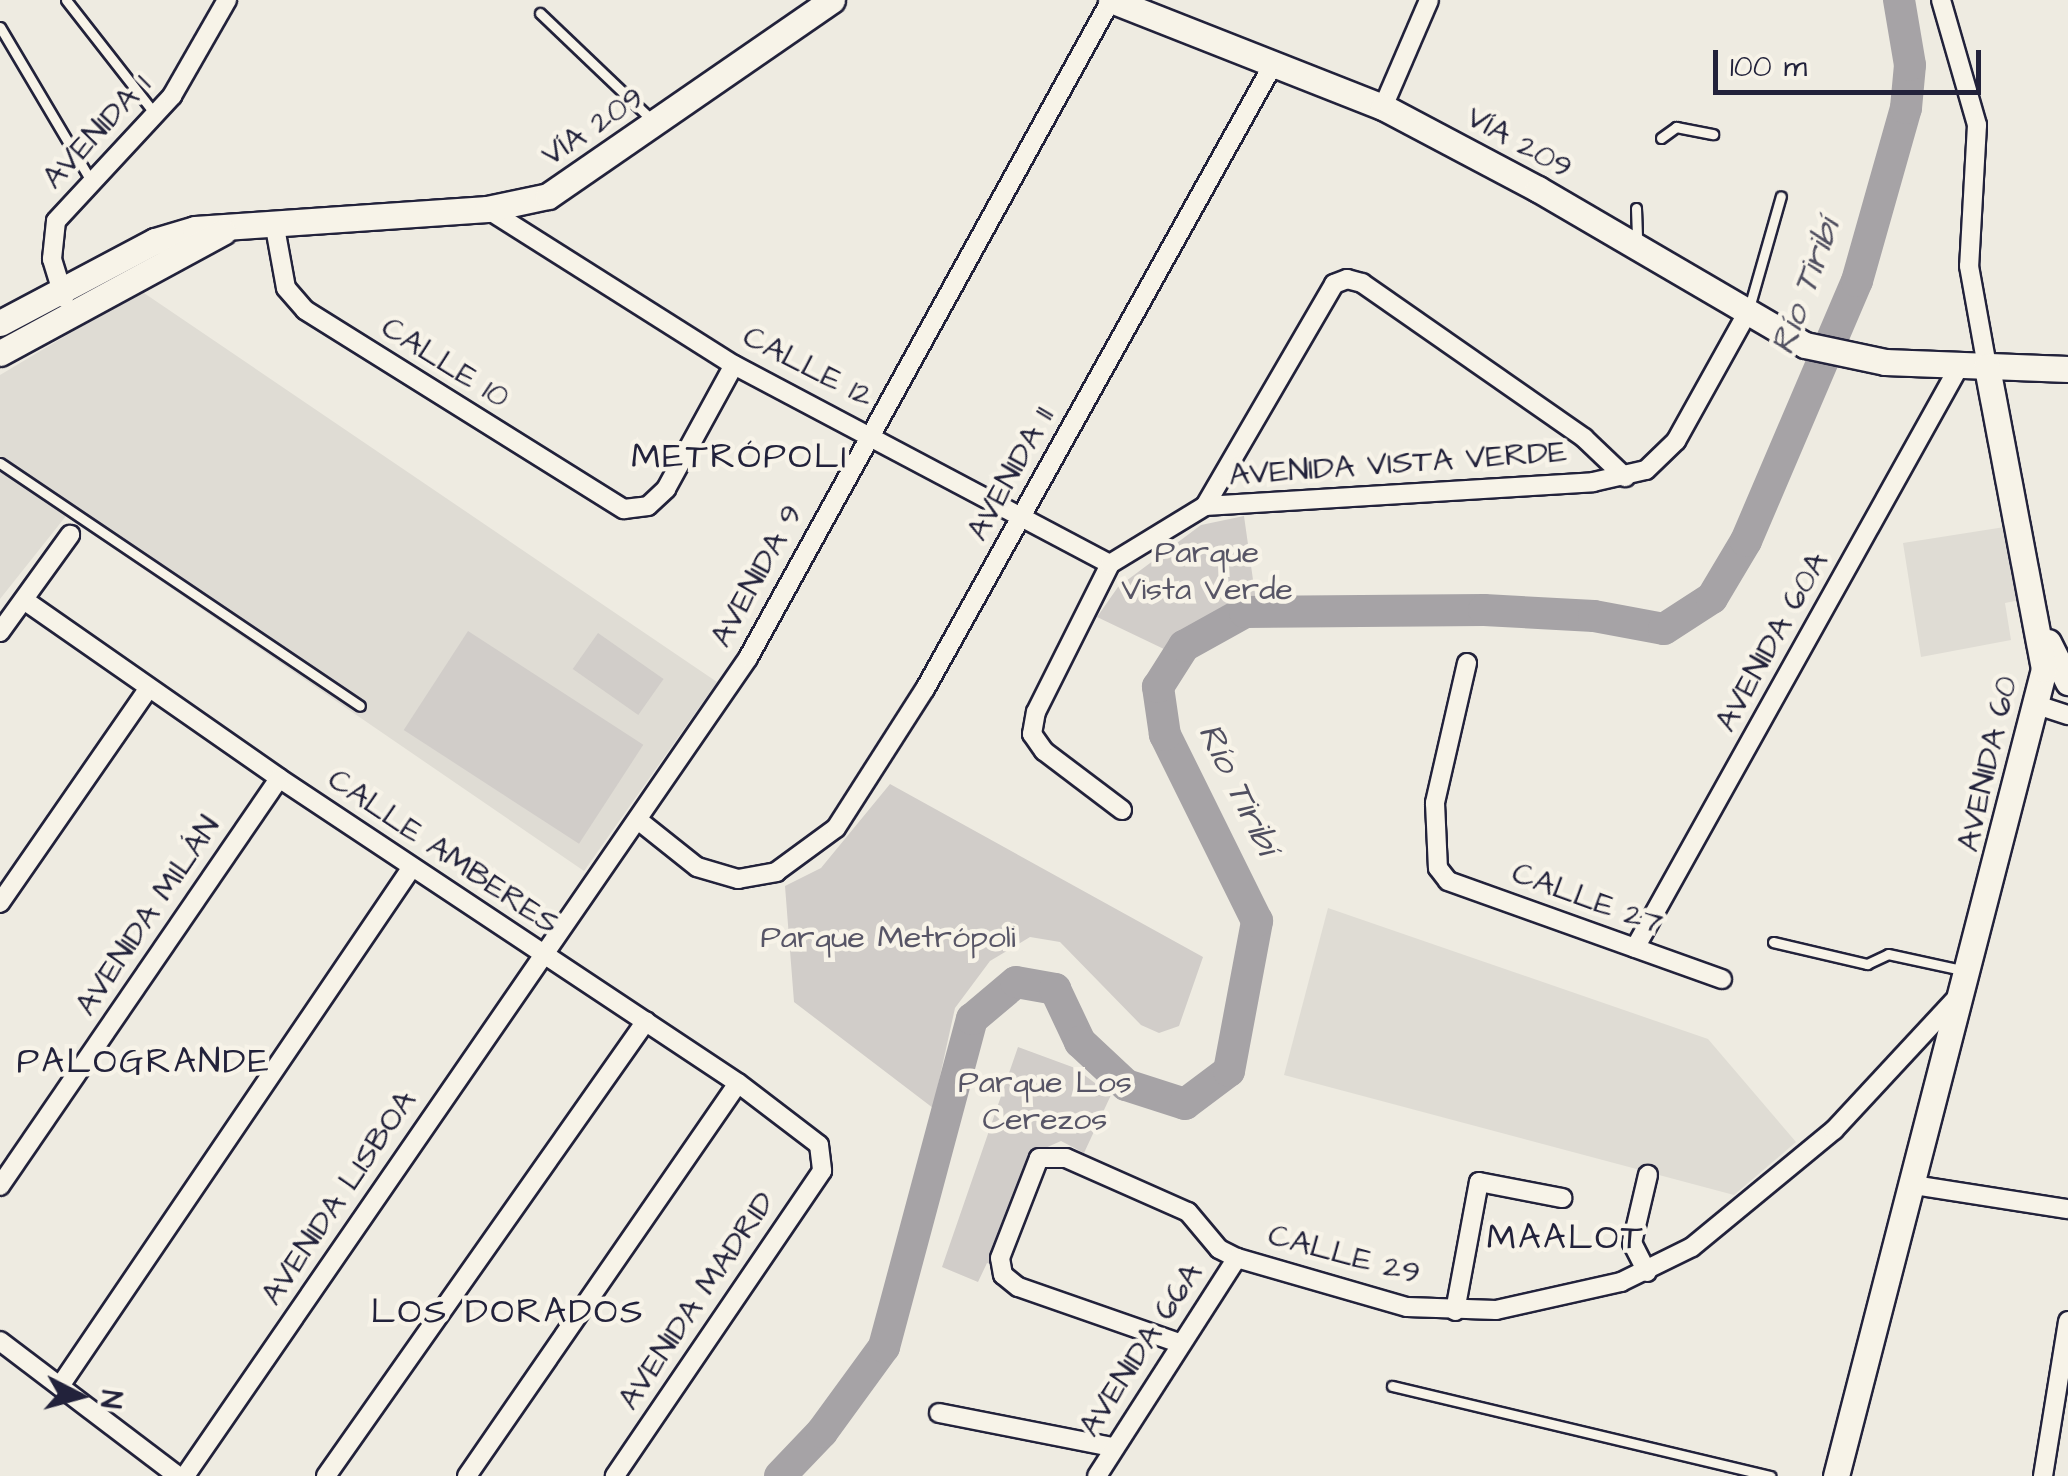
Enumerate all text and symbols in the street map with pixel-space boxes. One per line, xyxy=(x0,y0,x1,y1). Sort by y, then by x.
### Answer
scale bar xyxy=(1718,30,1986,92)
text: 100 m xyxy=(1730,46,1807,88)
street label: AVENIDA 1 xyxy=(34,67,160,197)
street label: VÍA 209 xyxy=(535,79,651,175)
street label: VÍA 209 xyxy=(1459,98,1579,188)
water label: Río Tiribí xyxy=(1762,214,1850,360)
street label: CALLE 10 xyxy=(374,309,516,417)
street label: CALLE 12 xyxy=(736,318,880,416)
street label: AVENIDA 11 xyxy=(959,401,1063,547)
street label: AVENIDA VISTA VERDE xyxy=(1228,433,1568,495)
district label: METRÓPOLI xyxy=(631,436,849,478)
street label: AVENIDA 9 xyxy=(702,498,812,654)
park label: Parque Vista Verde xyxy=(1121,535,1293,610)
street label: AVENIDA 60A xyxy=(1707,546,1837,738)
street label: AVENIDA 60 xyxy=(1949,673,2027,855)
water label: Río Tiribí xyxy=(1188,717,1288,861)
street label: CALLE AMBERES xyxy=(320,761,566,943)
street label: AVENIDA MILÁN xyxy=(67,809,229,1023)
street label: CALLE 27 xyxy=(1507,854,1667,944)
park label: Parque Metrópoli xyxy=(760,919,1016,957)
district label: PALOGRANDE xyxy=(17,1041,271,1083)
park label: Parque Los Cerezos xyxy=(958,1065,1132,1140)
street label: AVENIDA LISBOA xyxy=(253,1083,425,1313)
street label: AVENIDA MADRID xyxy=(610,1185,784,1417)
street label: CALLE 29 xyxy=(1264,1216,1424,1294)
district label: MAALOT xyxy=(1487,1217,1645,1259)
street label: AVENIDA 66A xyxy=(1071,1256,1211,1444)
district label: LOS DORADOS xyxy=(371,1291,645,1333)
north arrow xyxy=(30,1346,130,1446)
text: N xyxy=(90,1388,131,1410)

